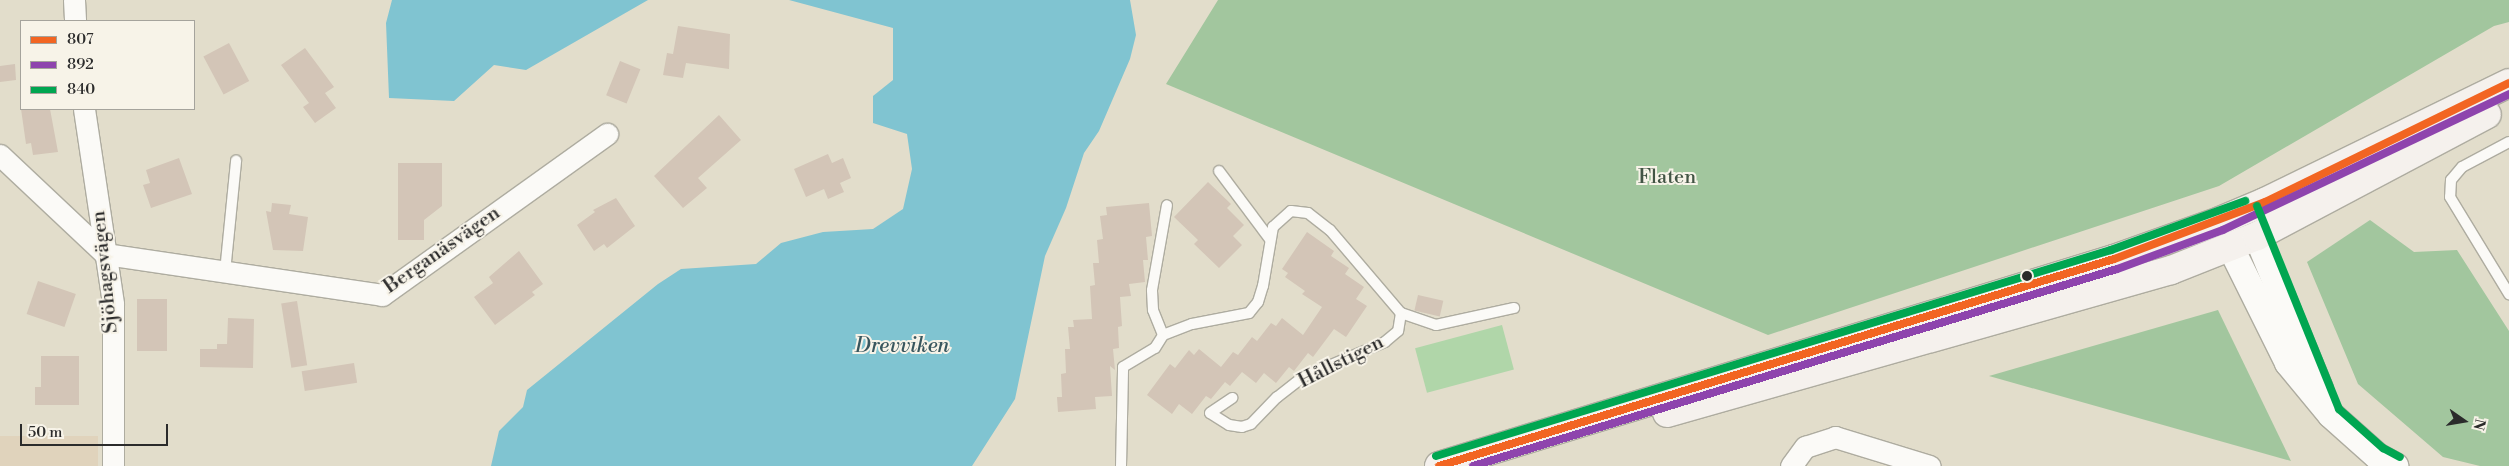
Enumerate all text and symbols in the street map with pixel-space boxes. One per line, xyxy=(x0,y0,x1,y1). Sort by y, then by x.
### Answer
legend xyxy=(20,20,195,110)
text: 807 xyxy=(67,30,94,49)
text: 892 xyxy=(67,55,94,74)
text: 840 xyxy=(67,80,95,99)
park label: Flaten xyxy=(1638,165,1696,189)
street label: Berganäsvägen xyxy=(379,201,505,299)
street label: Sjöhagsvägen xyxy=(87,210,123,334)
unlabelled marker xyxy=(2022,271,2032,281)
street label: Hållstigen xyxy=(1294,330,1388,394)
water label: Drevviken xyxy=(855,333,949,359)
north arrow xyxy=(2439,396,2489,446)
scale bar xyxy=(22,414,170,446)
text: N xyxy=(2469,417,2489,432)
text: 50 m xyxy=(28,423,62,442)

